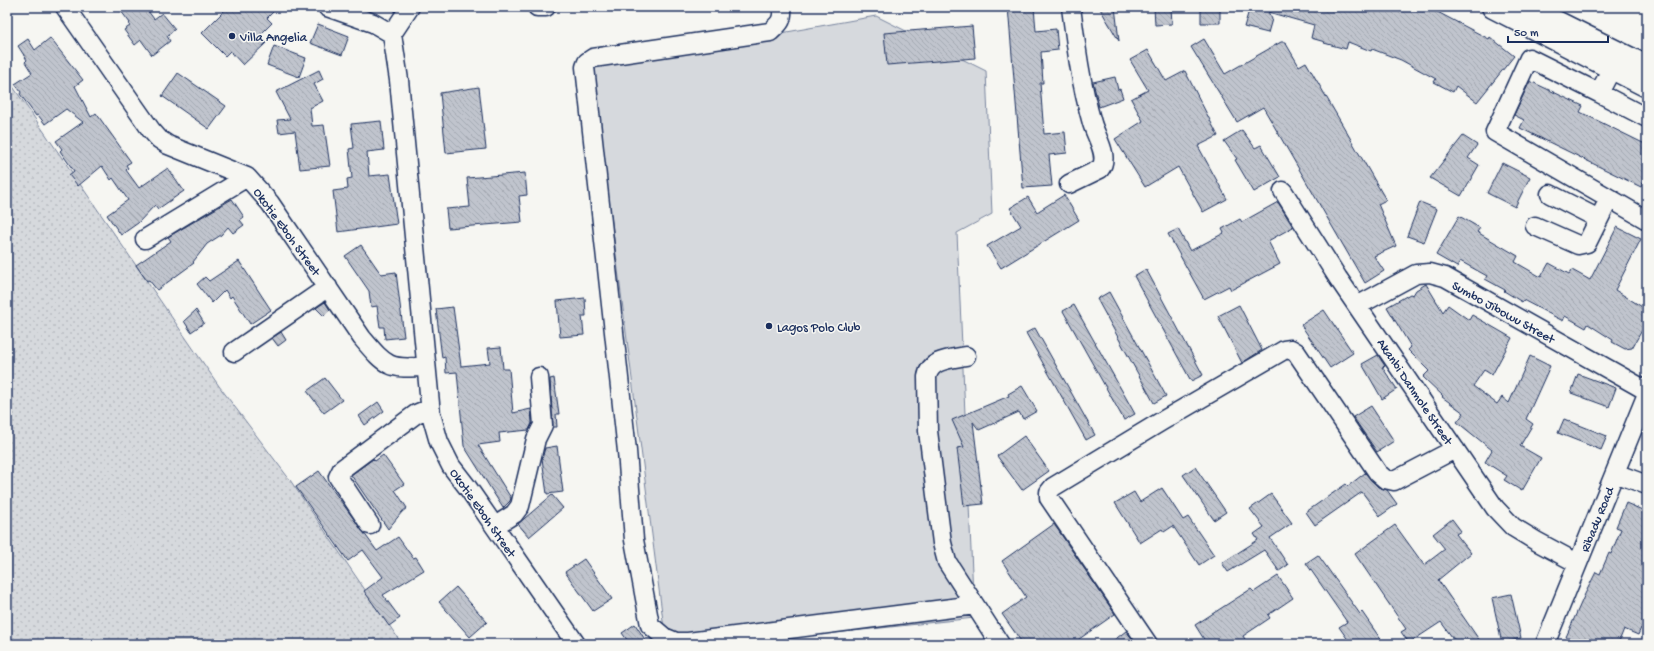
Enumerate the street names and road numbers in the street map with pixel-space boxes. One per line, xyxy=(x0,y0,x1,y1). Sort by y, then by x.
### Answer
street label: Okotie Eboh Street xyxy=(249,186,324,281)
street label: Sumbo Jibowu Street xyxy=(1449,279,1558,349)
street label: Akanbi Danmole Street xyxy=(1373,336,1456,450)
street label: Okotie Eboh Street xyxy=(446,466,519,562)
street label: Ribadu Road xyxy=(1578,484,1619,555)

